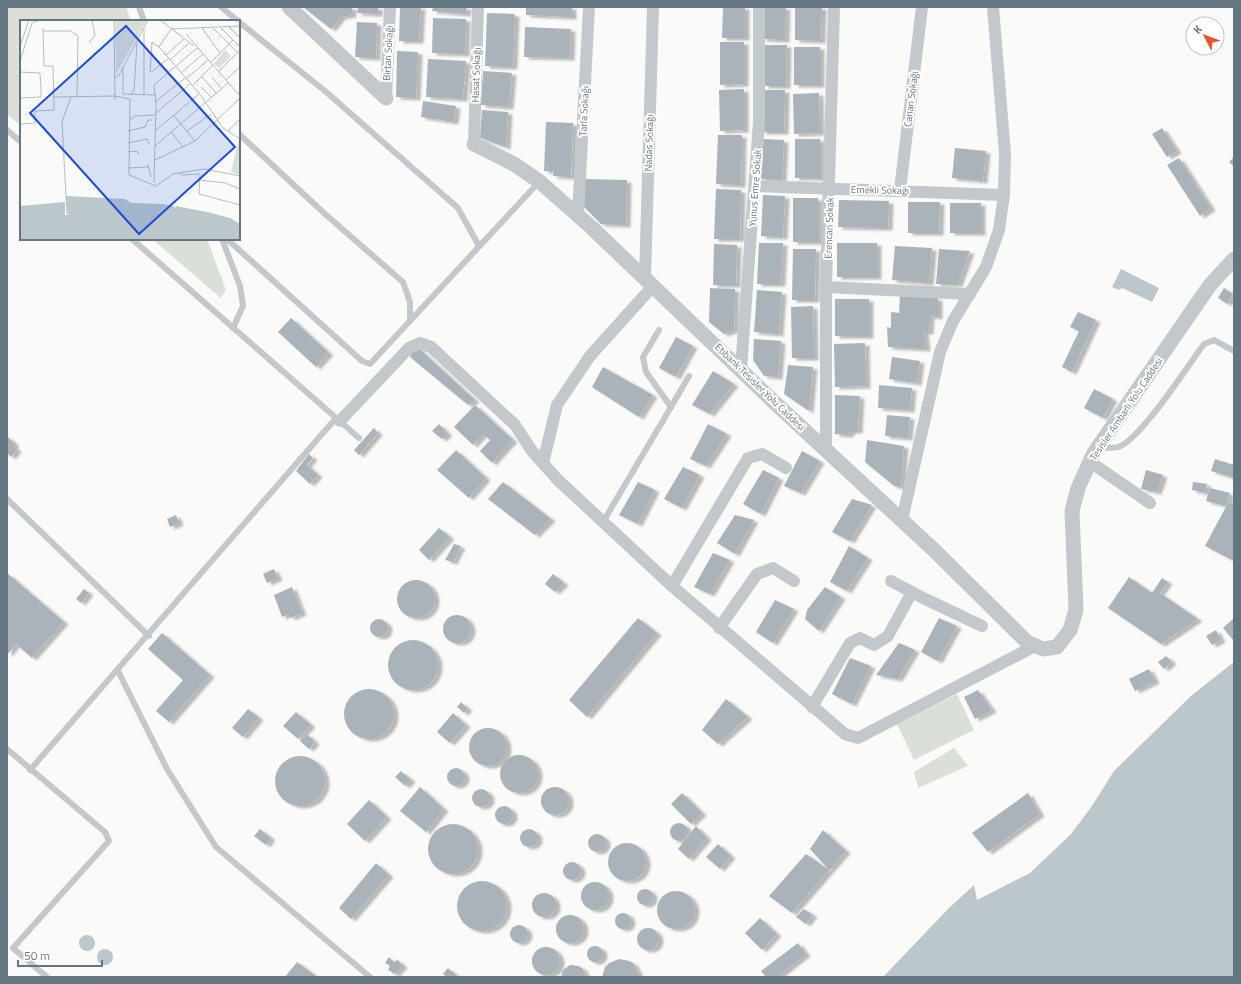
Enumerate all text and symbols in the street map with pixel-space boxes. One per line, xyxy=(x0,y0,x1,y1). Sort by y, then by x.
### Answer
north arrow xyxy=(1185,16,1225,56)
inset map xyxy=(20,20,240,240)
text: K xyxy=(1189,21,1206,37)
street label: Birtan Sokağı xyxy=(379,25,397,81)
street label: Hasat Sokağı xyxy=(468,47,484,103)
street label: Canan Sokağı xyxy=(900,70,922,128)
street label: Tarla Sokağı xyxy=(575,86,593,136)
street label: Nadas Sokağı xyxy=(641,114,657,172)
street label: Yunus Emre Sokak xyxy=(745,149,765,227)
street label: Emekli Sokağı xyxy=(851,182,909,198)
street label: Erencan Sokak xyxy=(820,197,838,259)
street label: Etibank Tesisler Yolu Caddesi xyxy=(711,340,809,434)
street label: Tesisler Ambarlı Yolu Caddesi xyxy=(1086,354,1166,464)
scale bar xyxy=(18,942,102,968)
text: 50 m xyxy=(24,946,50,965)

